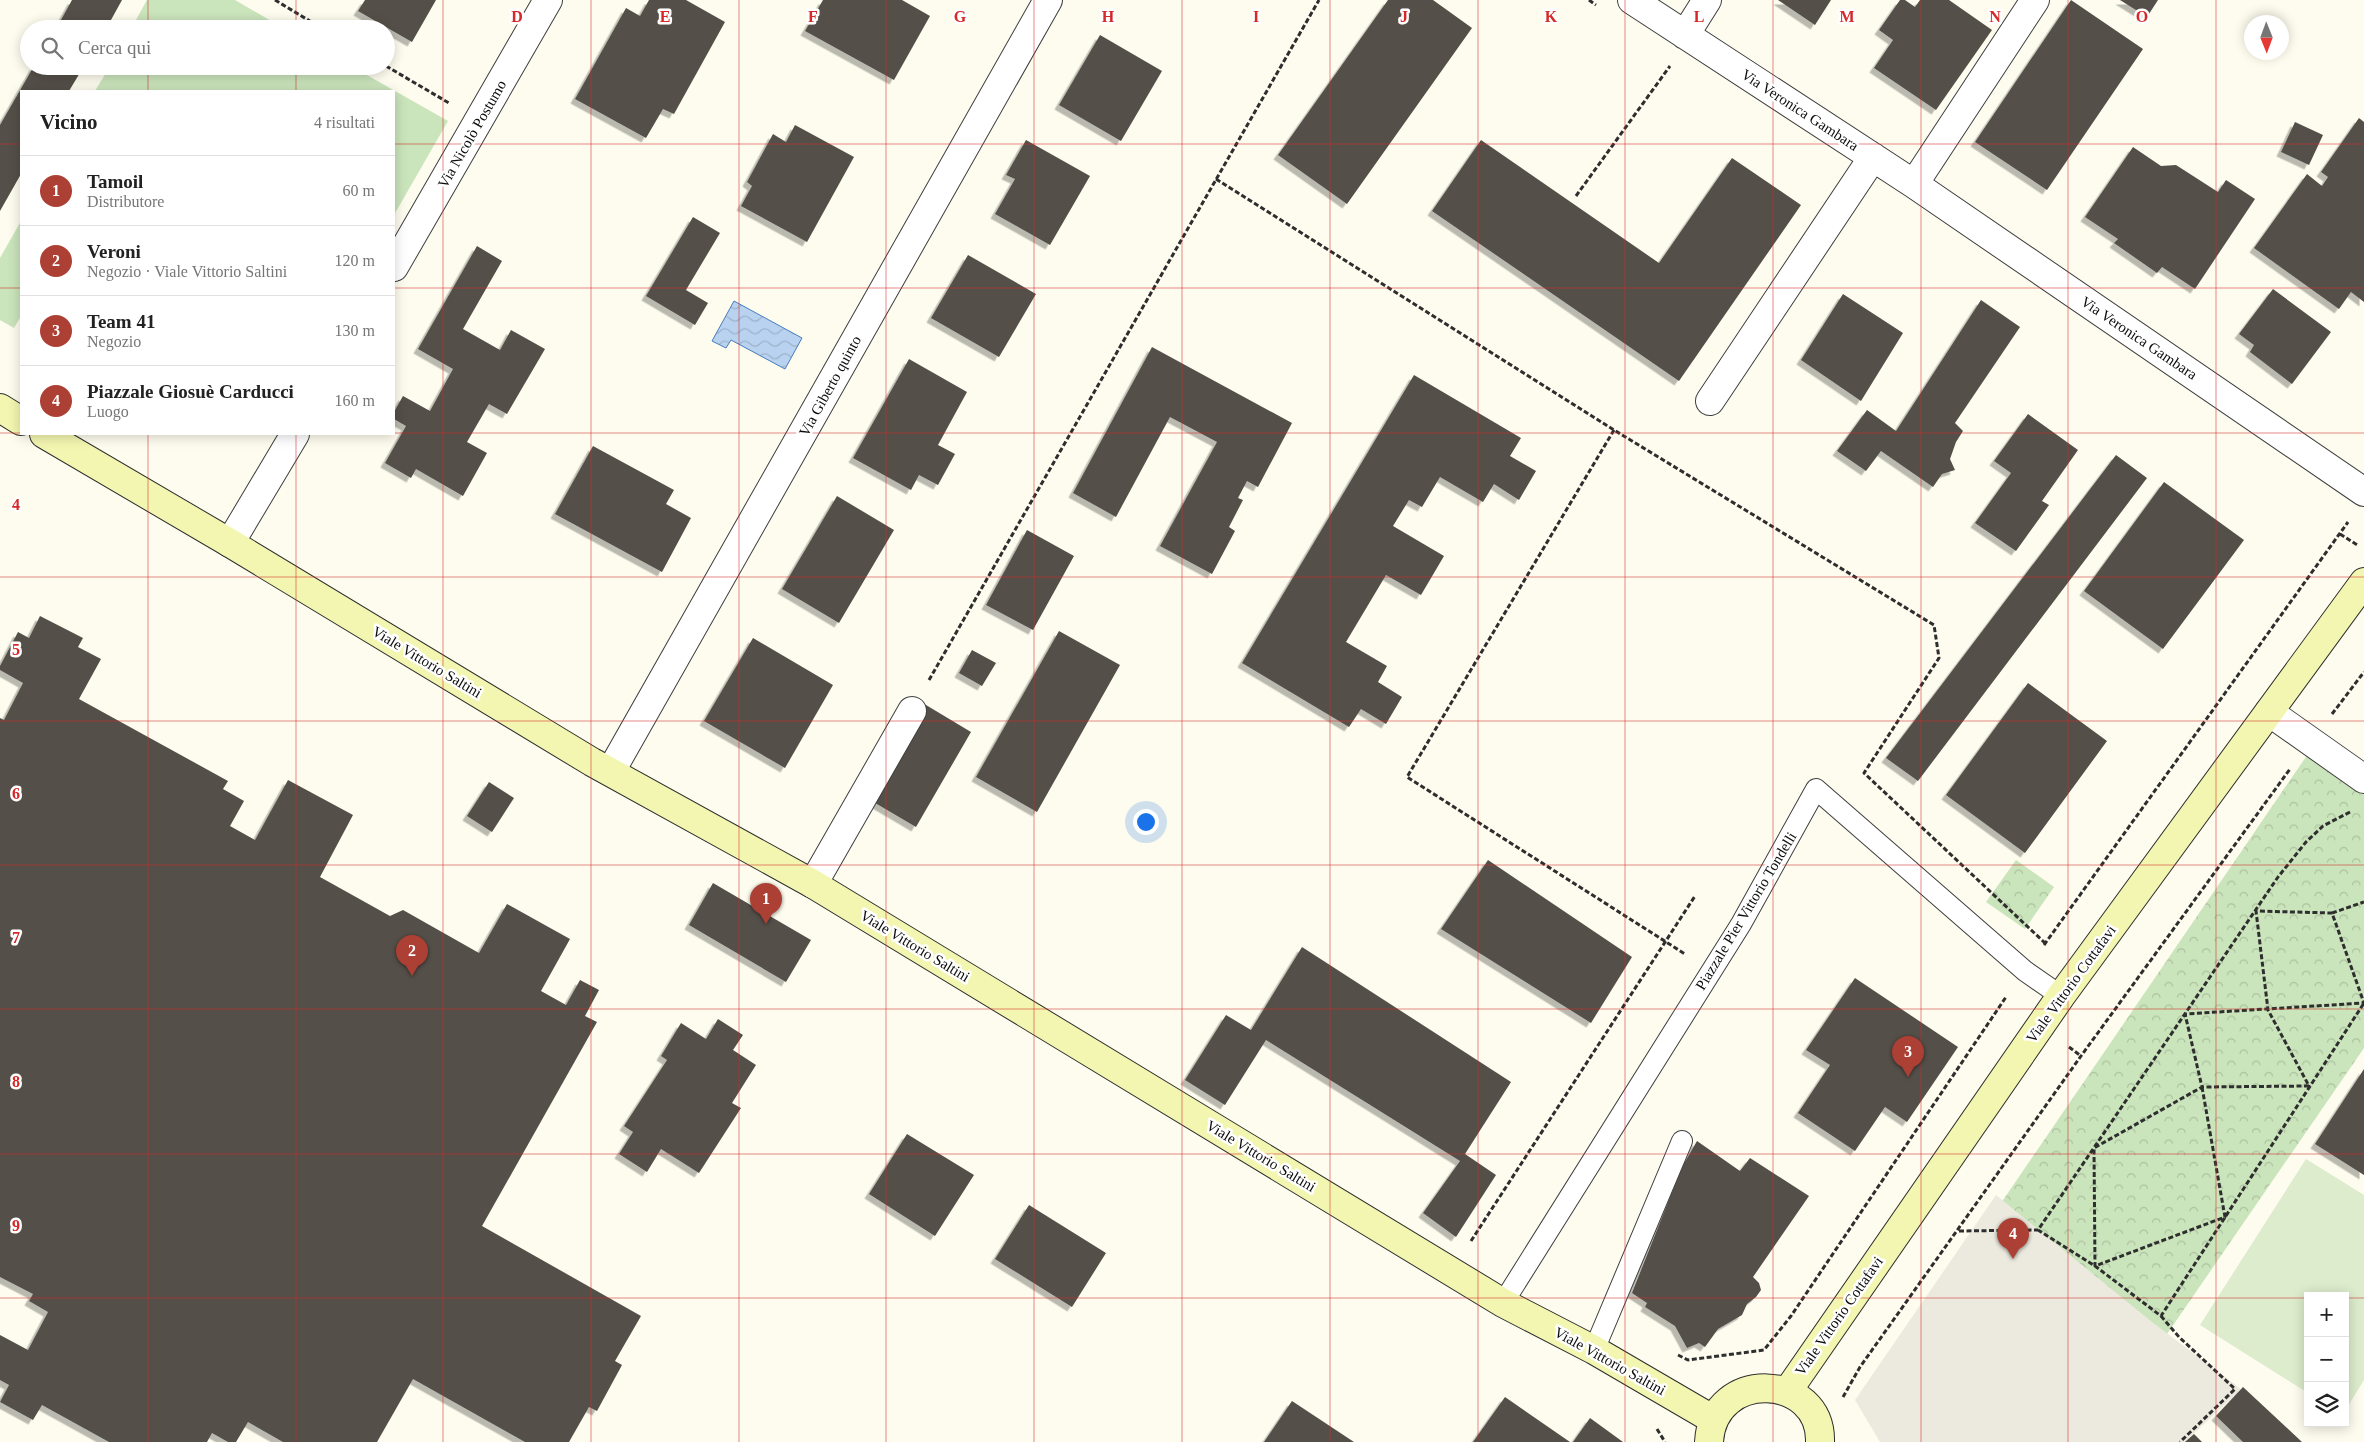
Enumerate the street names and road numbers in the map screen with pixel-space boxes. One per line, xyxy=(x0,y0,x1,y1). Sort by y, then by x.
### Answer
street label: Via Veronica Gambara xyxy=(1739,66,1862,154)
street label: Via Nicolò Postumo xyxy=(435,77,509,191)
street label: Via Veronica Gambara xyxy=(2078,293,2200,383)
street label: Via Giberto quinto xyxy=(796,333,864,439)
street label: Viale Vittorio Saltini xyxy=(369,623,485,701)
street label: Piazzale Pier Vittorio Tondelli xyxy=(1692,829,1800,993)
street label: Viale Vittorio Saltini xyxy=(857,907,973,985)
street label: Viale Vittorio Cottafavi xyxy=(2023,922,2119,1046)
street label: Viale Vittorio Saltini xyxy=(1203,1117,1319,1195)
street label: Viale Vittorio Cottafavi xyxy=(1792,1254,1886,1378)
street label: Viale Vittorio Saltini xyxy=(1552,1324,1668,1398)

